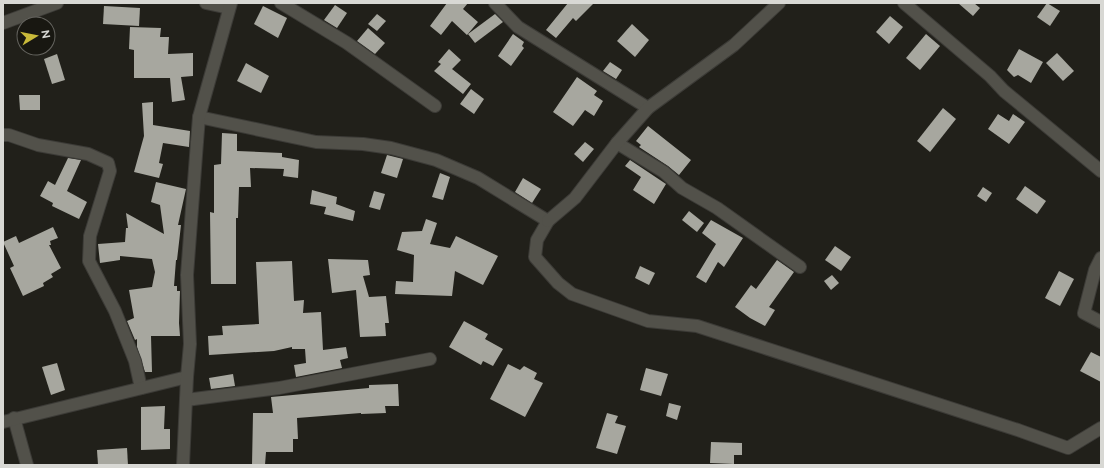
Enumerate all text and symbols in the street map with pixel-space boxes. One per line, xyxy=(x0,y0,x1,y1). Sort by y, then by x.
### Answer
north arrow xyxy=(16,16,56,56)
text: N xyxy=(38,29,52,40)

